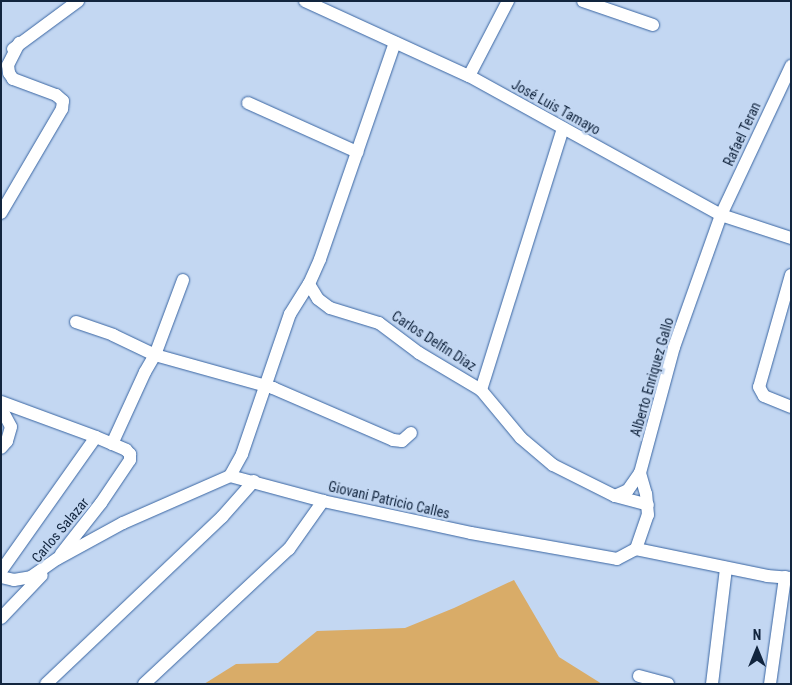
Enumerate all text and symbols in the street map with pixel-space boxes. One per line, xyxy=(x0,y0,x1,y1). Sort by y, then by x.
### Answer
street label: José Luis Tamayo xyxy=(509,76,603,138)
street label: Rafael Teran xyxy=(720,99,764,169)
street label: Carlos Delfin Diaz xyxy=(389,307,479,375)
street label: Alberto Enriquez Gallo xyxy=(627,316,677,438)
street label: Giovani Patricio Calles xyxy=(327,478,451,522)
street label: Carlos Salazar xyxy=(28,494,92,566)
north arrow xyxy=(732,625,782,675)
text: N xyxy=(753,627,761,643)

